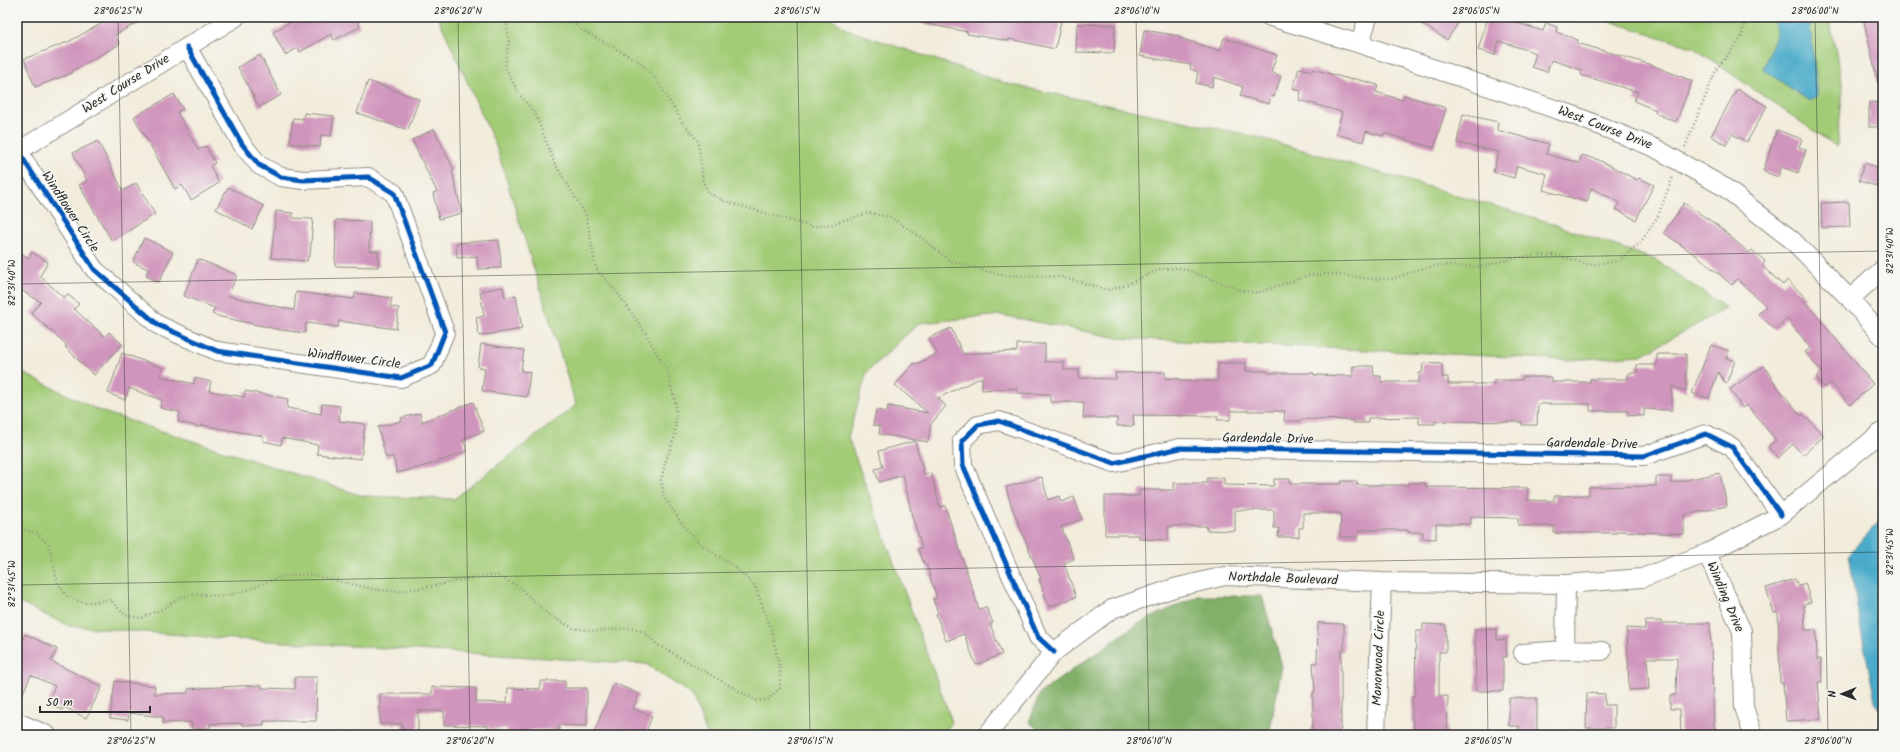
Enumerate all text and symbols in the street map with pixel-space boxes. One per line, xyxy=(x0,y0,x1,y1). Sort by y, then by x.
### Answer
text: 28°06'25"N xyxy=(94,3,142,19)
text: 28°06'20"N xyxy=(434,3,482,19)
text: 28°06'15"N xyxy=(774,3,820,19)
text: 28°06'10"N xyxy=(1114,3,1160,19)
text: 28°06'05"N xyxy=(1452,3,1500,19)
text: 28°06'00"N xyxy=(1791,3,1839,19)
street label: West Course Drive xyxy=(78,49,174,119)
street label: West Course Drive xyxy=(1555,100,1655,156)
street label: Windflower Circle xyxy=(36,167,104,257)
text: 82°31'40"W xyxy=(1882,227,1898,275)
text: 82°31'40"W xyxy=(4,259,20,307)
street label: Windflower Circle xyxy=(306,343,402,375)
street label: Gardendale Drive xyxy=(1222,428,1314,450)
street label: Gardendale Drive xyxy=(1546,433,1638,455)
text: 82°31'45"W xyxy=(1882,528,1898,576)
street label: Winding Drive xyxy=(1701,558,1749,636)
text: 82°31'45"W xyxy=(4,560,20,608)
street label: Northdale Boulevard xyxy=(1228,567,1339,591)
street label: Manorwood Circle xyxy=(1367,610,1391,706)
north arrow xyxy=(1822,674,1862,714)
scale bar xyxy=(40,688,150,714)
text: N xyxy=(1824,690,1842,698)
text: 50 m xyxy=(46,693,73,712)
text: 28°06'25"N xyxy=(107,733,155,749)
text: 28°06'20"N xyxy=(446,733,494,749)
text: 28°06'15"N xyxy=(787,733,833,749)
text: 28°06'10"N xyxy=(1126,733,1172,749)
text: 28°06'05"N xyxy=(1464,733,1512,749)
text: 28°06'00"N xyxy=(1804,733,1852,749)

